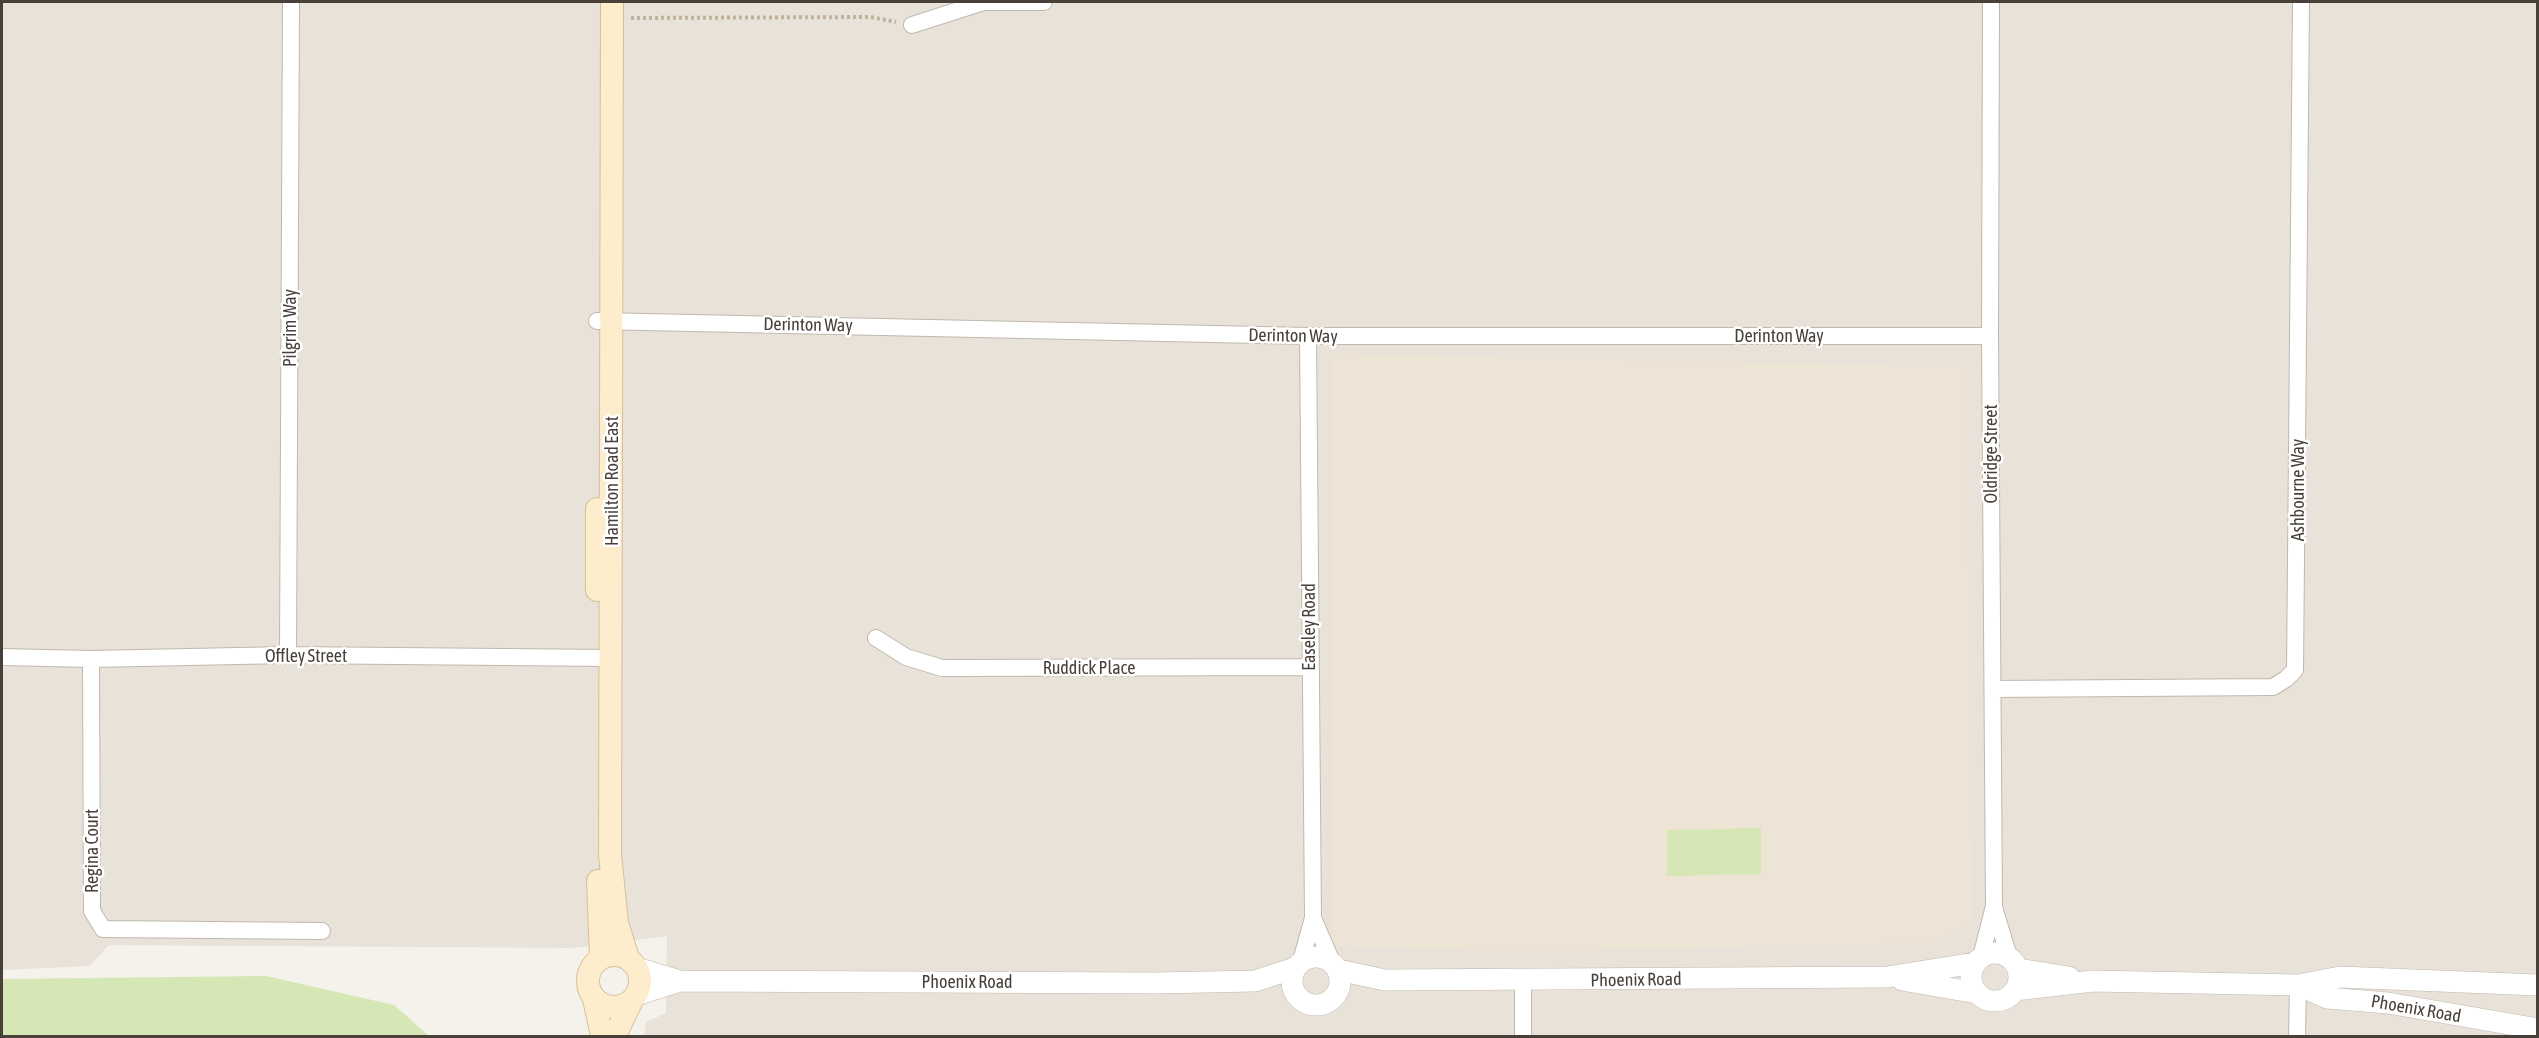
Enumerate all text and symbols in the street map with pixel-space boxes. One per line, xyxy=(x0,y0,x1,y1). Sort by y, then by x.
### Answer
street label: Pilgrim Way xyxy=(279,289,301,367)
street label: Derinton Way xyxy=(763,313,853,337)
street label: Derinton Way xyxy=(1248,324,1338,348)
street label: Derinton Way xyxy=(1734,325,1824,347)
street label: Oldridge Street xyxy=(1980,404,2002,504)
street label: Hamilton Road East xyxy=(601,416,623,546)
street label: Ashbourne Way xyxy=(2287,439,2309,541)
street label: Easeley Road xyxy=(1298,583,1320,671)
street label: Offley Street xyxy=(265,645,347,667)
street label: Ruddick Place xyxy=(1043,657,1135,679)
street label: Regina Court xyxy=(81,809,103,893)
street label: Phoenix Road xyxy=(1590,968,1682,992)
street label: Phoenix Road xyxy=(921,971,1013,993)
street label: Phoenix Road xyxy=(2369,990,2463,1028)

